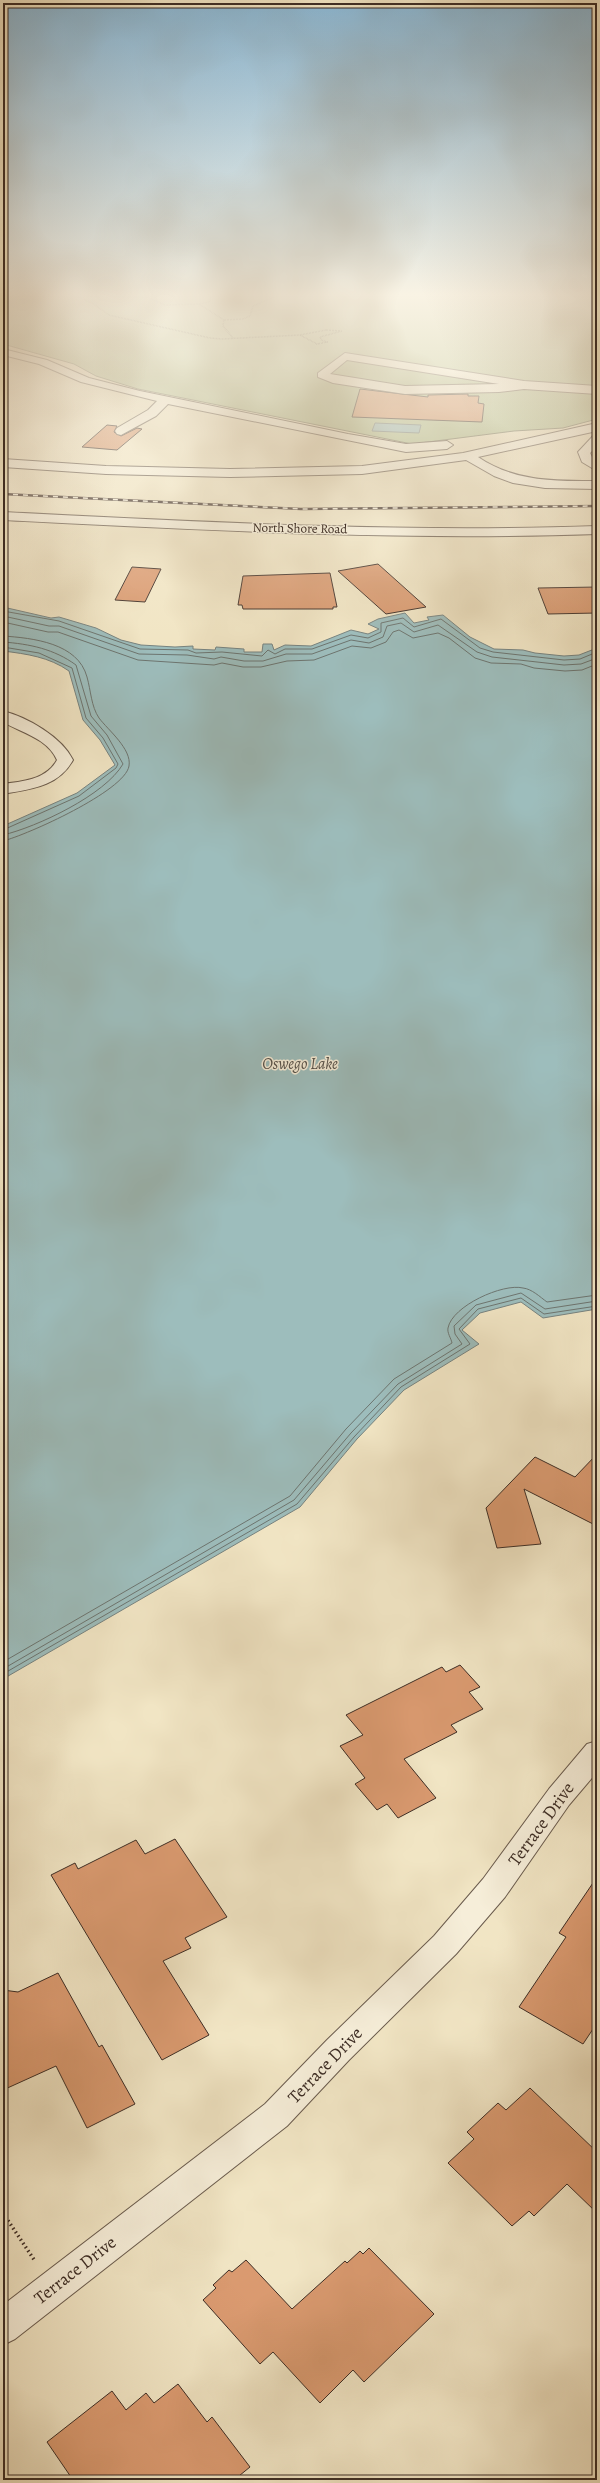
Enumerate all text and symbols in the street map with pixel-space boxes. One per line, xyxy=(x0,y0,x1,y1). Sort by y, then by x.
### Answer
street label: North Shore Road xyxy=(252,519,348,537)
water label: Oswego Lake xyxy=(262,1053,338,1075)
street label: Terrace Drive xyxy=(502,1777,580,1871)
street label: Terrace Drive xyxy=(282,2021,368,2109)
street label: Terrace Drive xyxy=(29,2230,121,2310)

